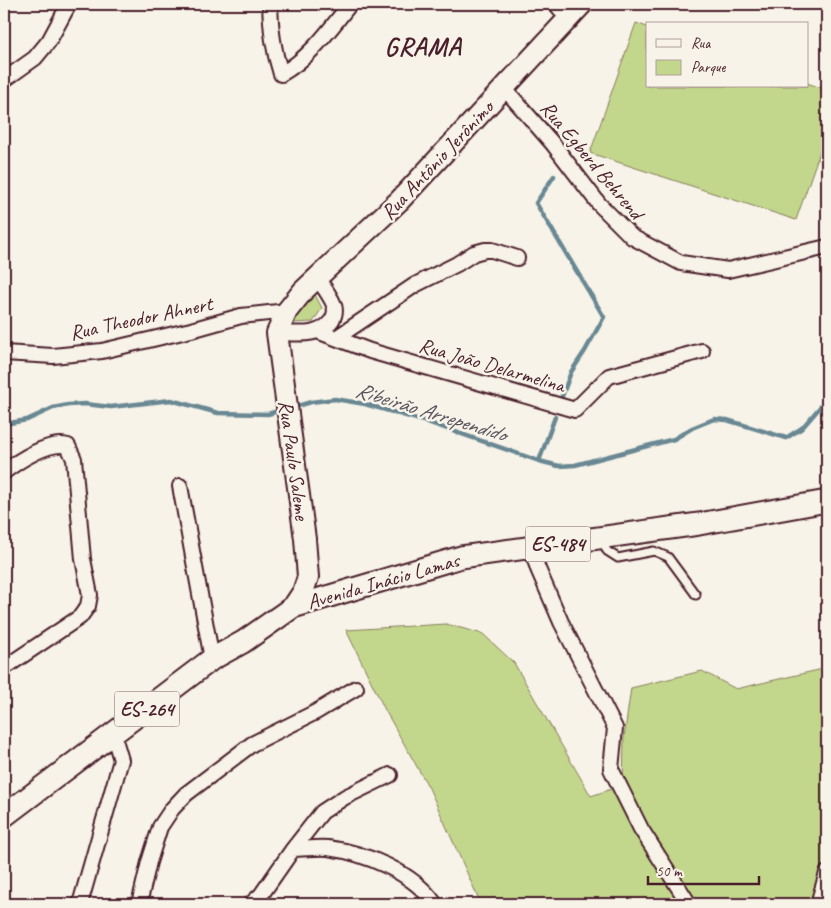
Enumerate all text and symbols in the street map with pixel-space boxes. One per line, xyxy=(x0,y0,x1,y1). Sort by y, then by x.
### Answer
legend xyxy=(646,22,808,88)
district label: GRAMA xyxy=(384,30,462,63)
text: Rua xyxy=(691,34,711,53)
text: Parque xyxy=(691,58,727,77)
street label: Rua Antônio Jerônimo xyxy=(375,93,501,225)
street label: Rua Egberd Behrend xyxy=(535,95,652,227)
street label: Rua Theodor Ahnert xyxy=(67,290,217,346)
street label: Rua João Delarmelina xyxy=(416,332,570,399)
water label: Ribeirão Arrependido xyxy=(352,376,513,449)
street label: Rua Paulo Saleme xyxy=(273,398,315,523)
road number: ES-484 xyxy=(526,526,590,562)
street label: Avenida Inácio Lamas xyxy=(304,546,464,615)
road number: ES-264 xyxy=(114,692,180,726)
scale bar xyxy=(648,853,760,885)
text: 50 m xyxy=(656,862,683,881)

